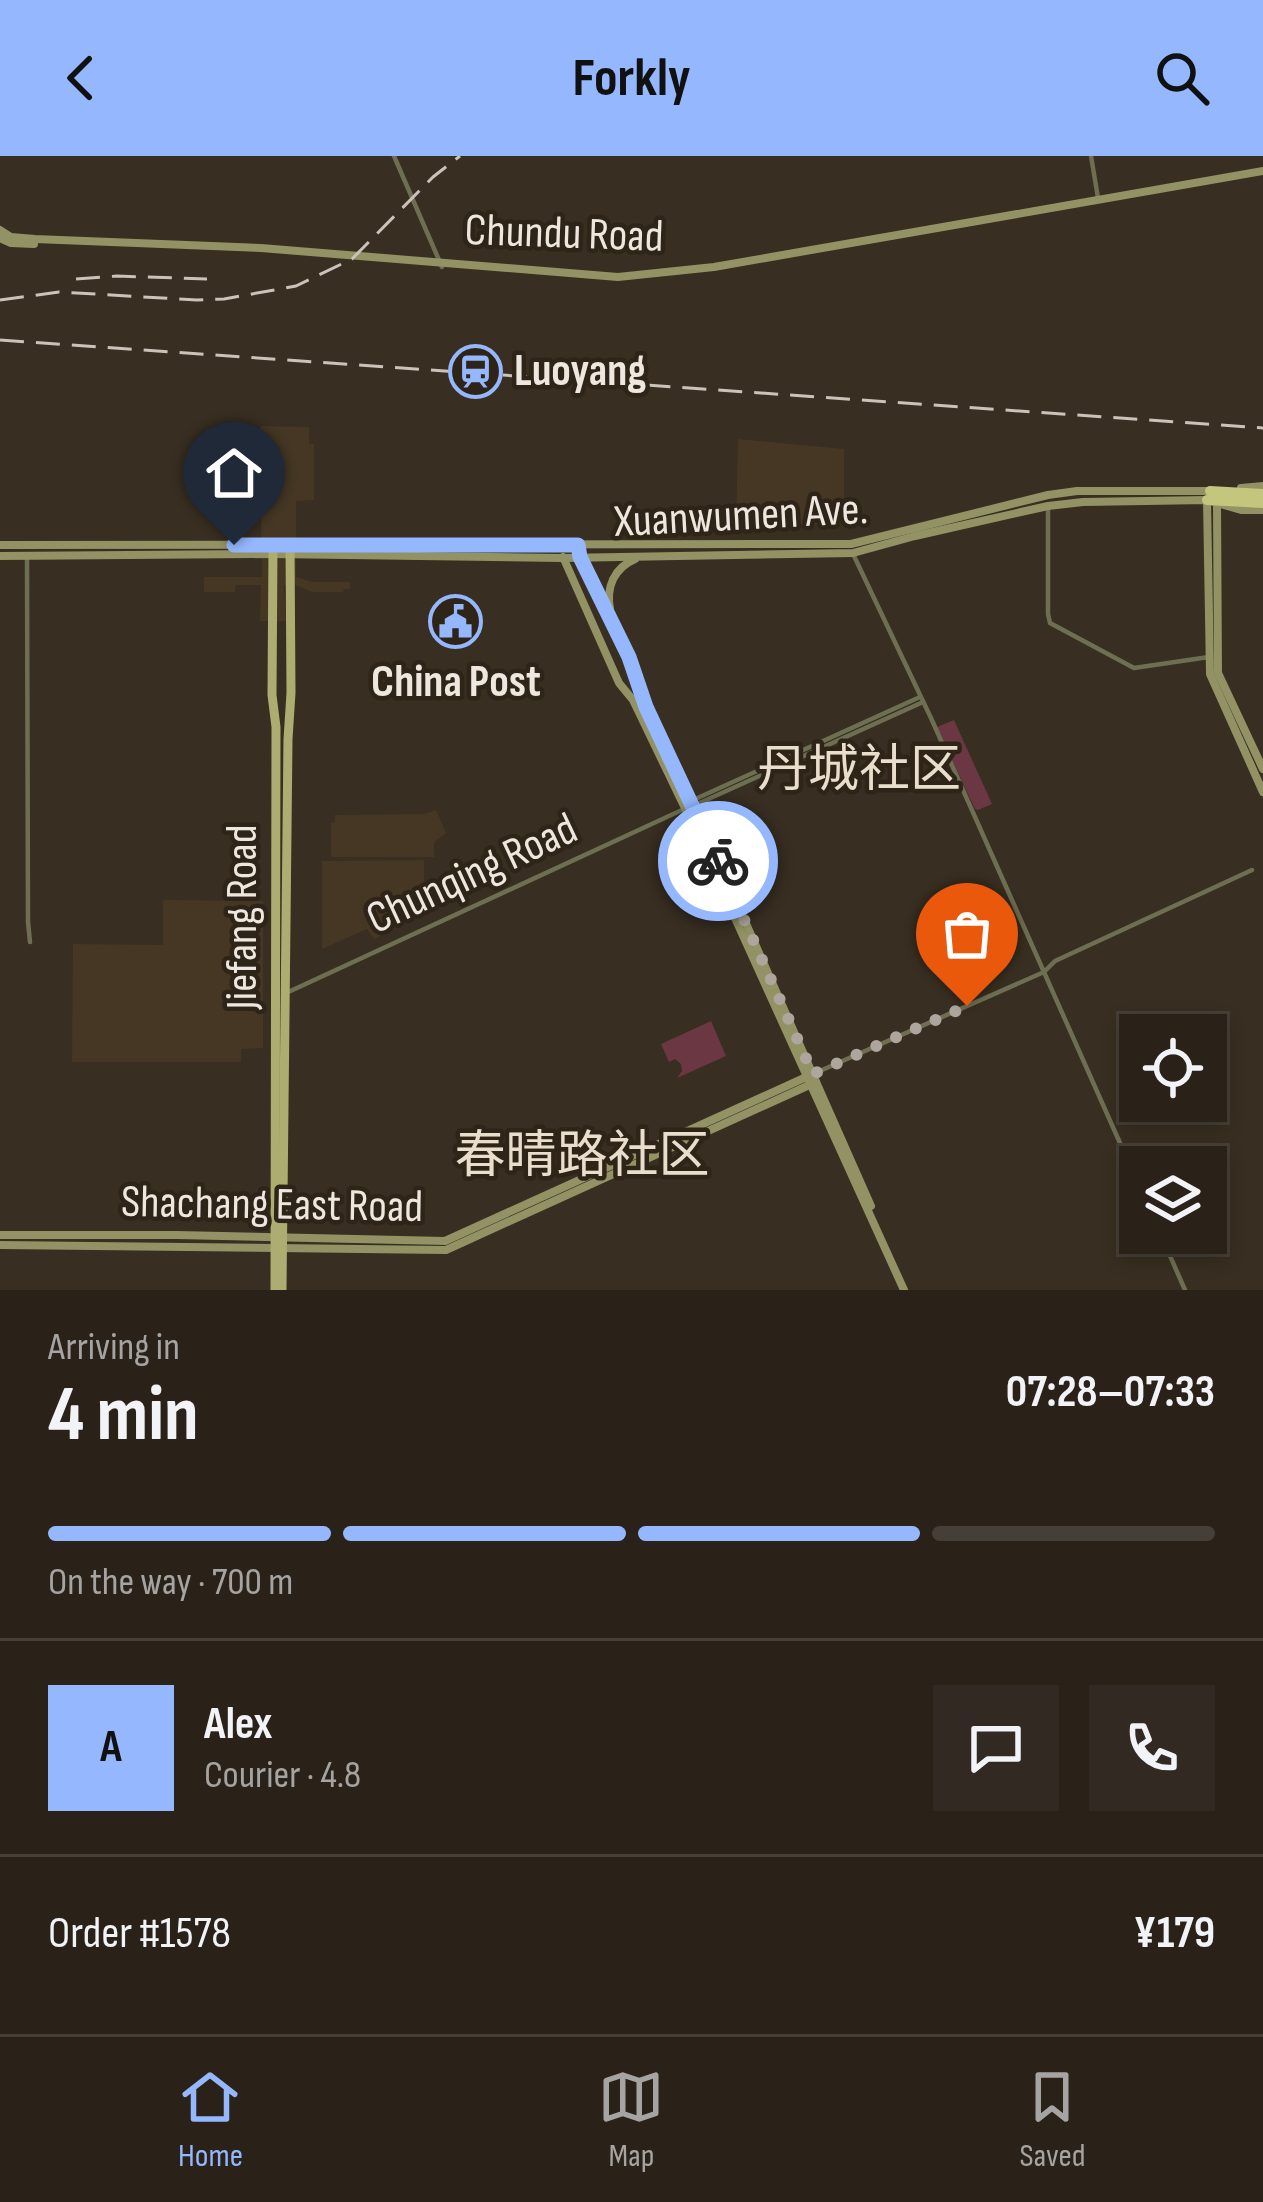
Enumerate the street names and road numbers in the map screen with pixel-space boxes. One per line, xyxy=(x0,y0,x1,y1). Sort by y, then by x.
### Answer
street label: Chundu Road xyxy=(464,203,664,265)
street label: Xuanwumen Ave. xyxy=(612,482,869,550)
street label: Chunqing Road xyxy=(358,801,586,947)
street label: Jiefang Road xyxy=(215,825,270,1010)
street label: Shachang East Road xyxy=(121,1175,423,1235)

